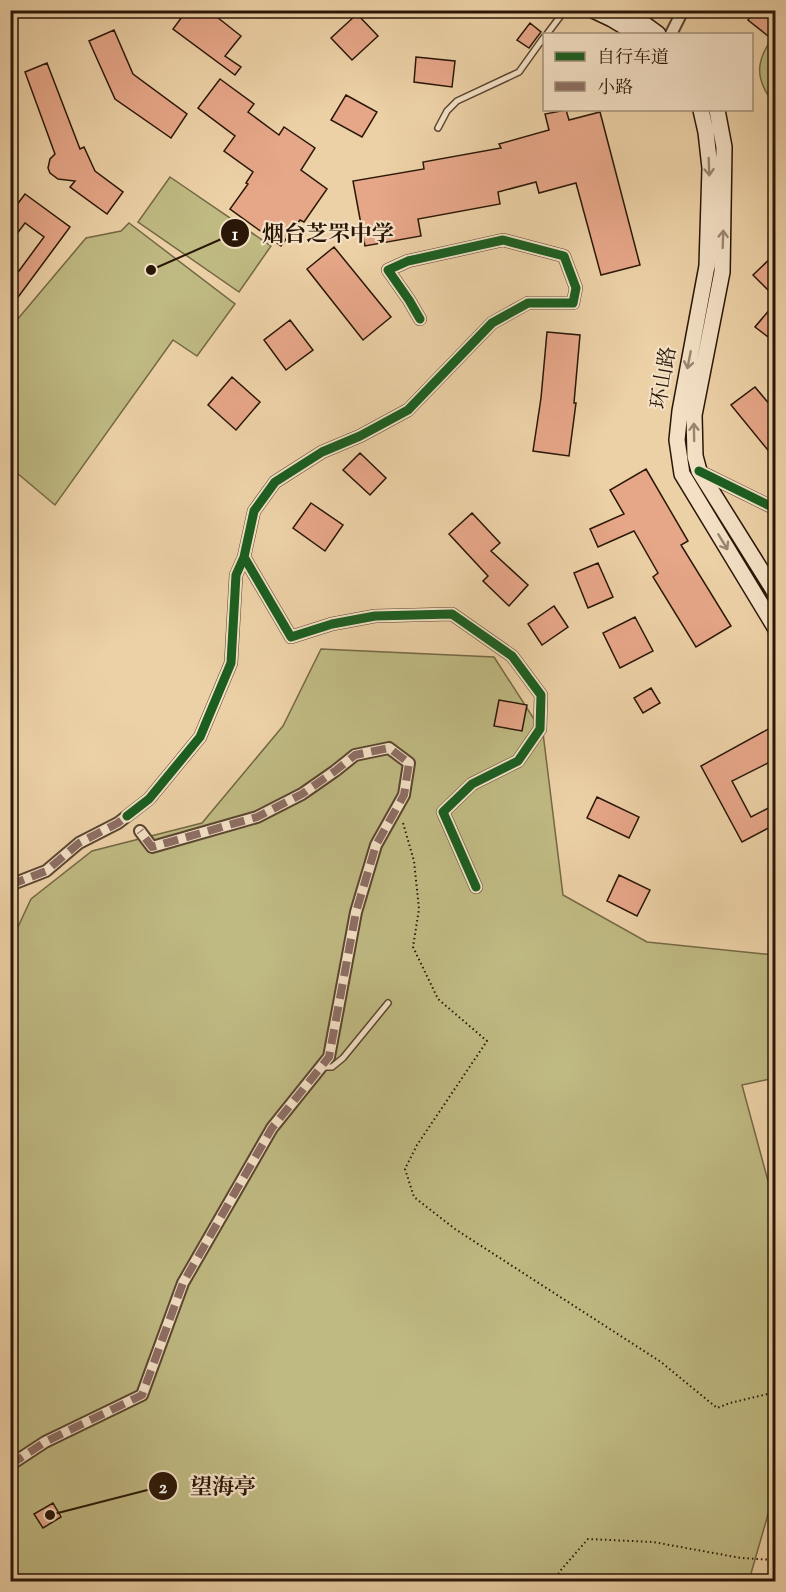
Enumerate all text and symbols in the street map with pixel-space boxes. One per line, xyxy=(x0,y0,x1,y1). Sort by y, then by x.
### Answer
legend xyxy=(543,33,753,111)
text: 自行车道 xyxy=(597,46,669,72)
text: 小路 xyxy=(597,76,633,102)
one-way arrow xyxy=(703,157,714,177)
callout: 烟台芝罘中学 xyxy=(220,213,406,253)
text: 烟台芝罘中学 xyxy=(262,220,394,252)
text: 1 xyxy=(232,223,239,249)
one-way arrow xyxy=(717,230,728,250)
street label: 环山路 xyxy=(645,344,685,412)
one-way arrow xyxy=(683,350,694,370)
one-way arrow xyxy=(689,422,700,442)
one-way arrow xyxy=(718,533,730,550)
callout: 望海亭 xyxy=(148,1466,268,1506)
text: 望海亭 xyxy=(190,1473,256,1505)
text: 2 xyxy=(159,1476,168,1502)

